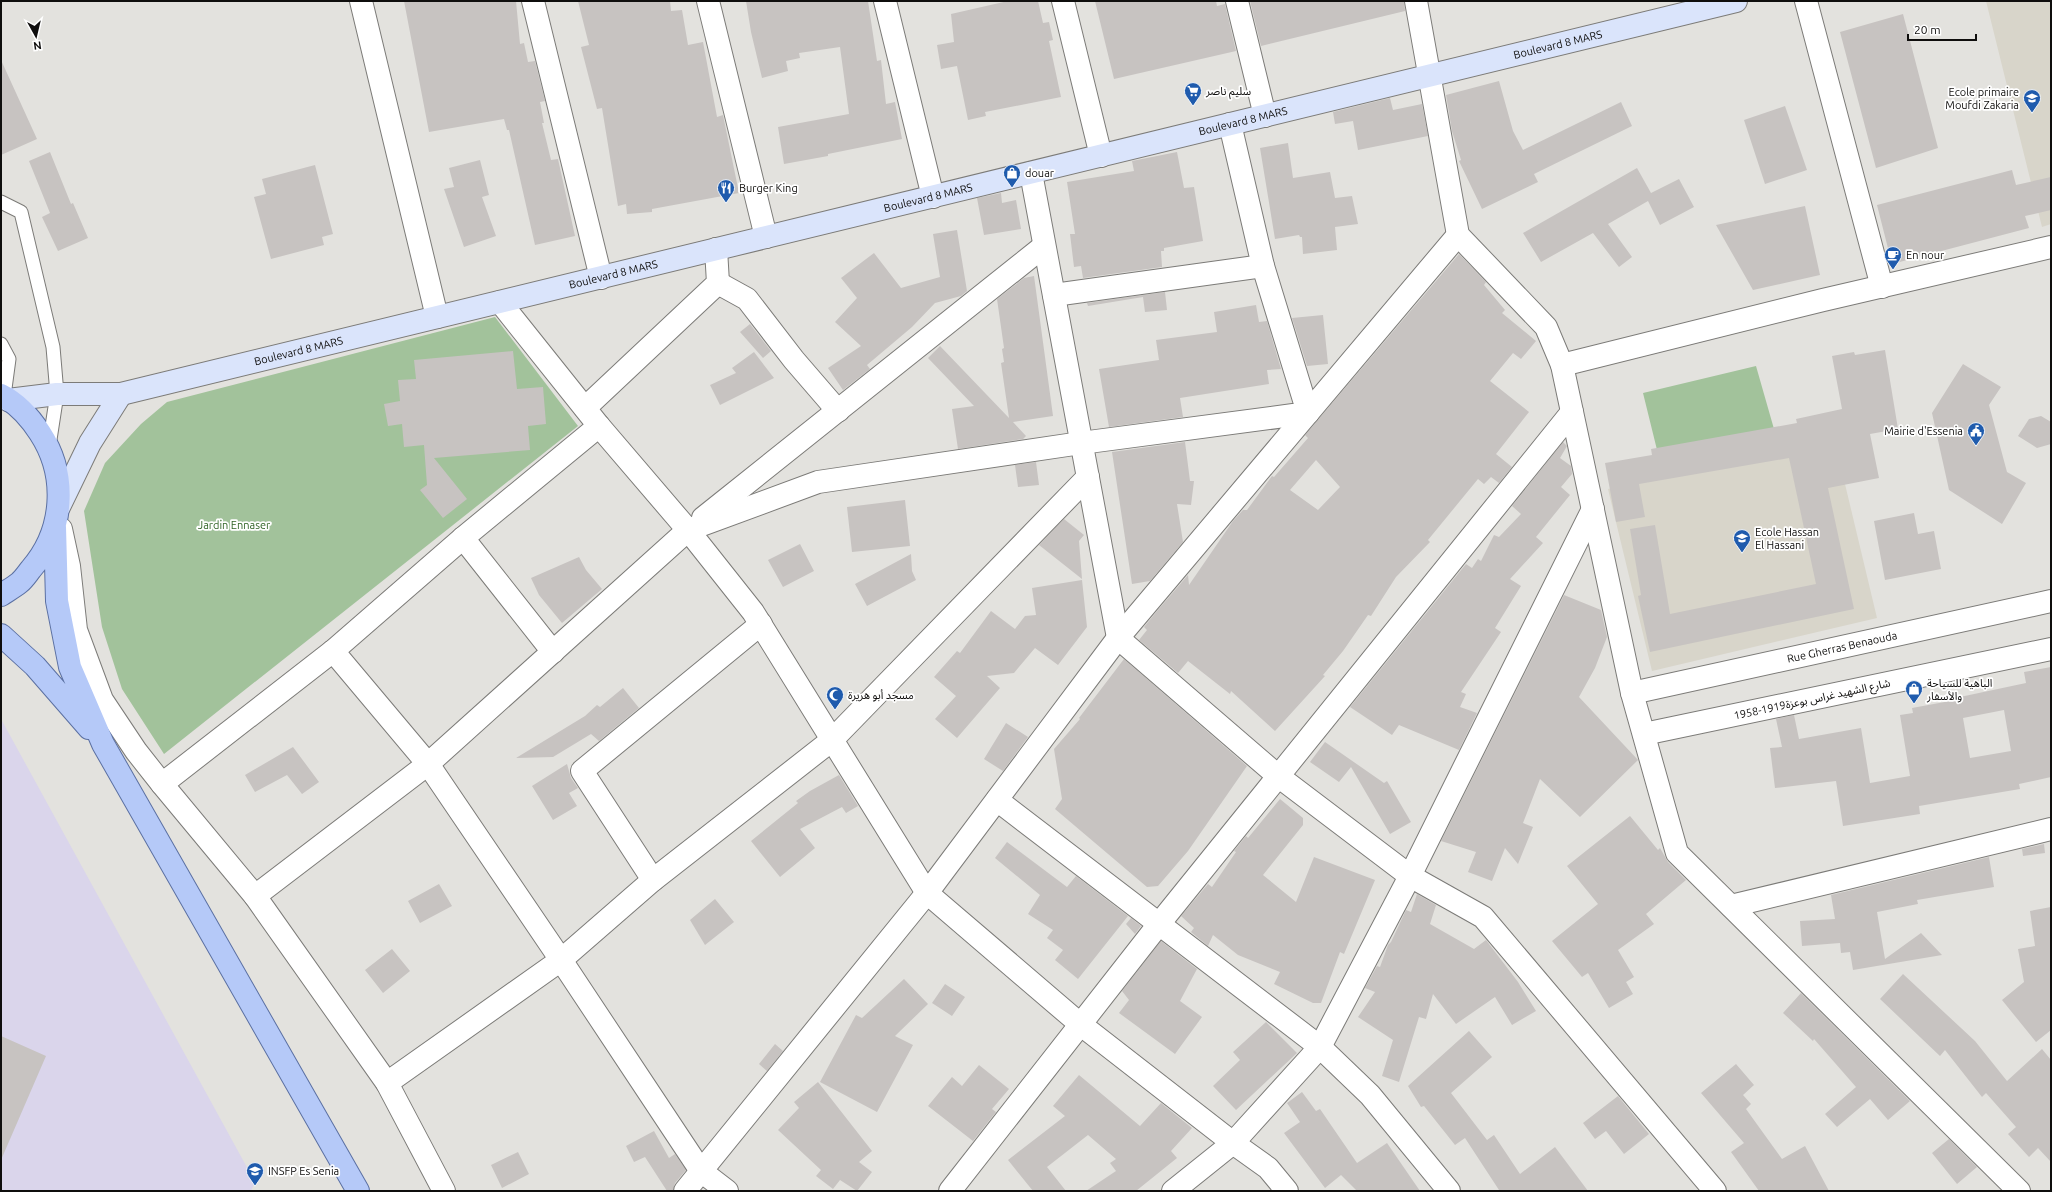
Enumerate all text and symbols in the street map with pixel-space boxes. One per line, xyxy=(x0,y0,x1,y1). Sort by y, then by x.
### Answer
north arrow xyxy=(16,16,56,56)
scale bar xyxy=(1908,16,1976,42)
text: 20 m xyxy=(1914,23,1941,36)
street label: Boulevard 8 MARS xyxy=(1512,28,1604,61)
text: N xyxy=(32,39,42,52)
supermarket icon: سليم ناصر xyxy=(1183,81,1203,106)
place label: سليم ناصر xyxy=(1205,85,1252,100)
place label: Ecole primaire Moufdi Zakaria xyxy=(1945,86,2019,111)
school or university icon: Ecole primaire Moufdi Zakaria xyxy=(2022,88,2042,113)
street label: Boulevard 8 MARS xyxy=(1197,104,1289,138)
shop icon: douar xyxy=(1002,163,1022,188)
place label: douar xyxy=(1025,167,1055,179)
restaurant icon: Burger King xyxy=(716,178,736,203)
street label: Boulevard 8 MARS xyxy=(882,181,974,214)
place label: Burger King xyxy=(739,182,798,194)
cafe icon: En nour xyxy=(1883,245,1903,270)
place label: En nour xyxy=(1906,249,1945,261)
street label: Boulevard 8 MARS xyxy=(568,258,659,291)
street label: Boulevard 8 MARS xyxy=(253,334,344,367)
public building icon: Mairie d'Essenia xyxy=(1966,421,1986,446)
place label: Mairie d'Essenia xyxy=(1884,425,1963,437)
park label: Jardin Ennaser xyxy=(198,519,271,531)
place label: Ecole Hassan El Hassani xyxy=(1755,526,1819,551)
school or university icon: Ecole Hassan El Hassani xyxy=(1732,528,1752,553)
street label: Rue Gherras Benaouda xyxy=(1786,629,1898,665)
street label: شارع الشهيد غراس بوعزة1919-1958 xyxy=(1733,676,1892,723)
place label: الباهية للسياحة والأسفار xyxy=(1926,677,1992,703)
shop icon: الباهية للسياحة والأسفار xyxy=(1904,679,1924,704)
mosque icon: مسجد أبو هريرة xyxy=(825,685,845,710)
place label: مسجد أبو هريرة xyxy=(848,689,914,702)
school or university icon: INSFP Es Senia xyxy=(245,1161,265,1186)
place label: INSFP Es Senia xyxy=(268,1165,339,1177)

